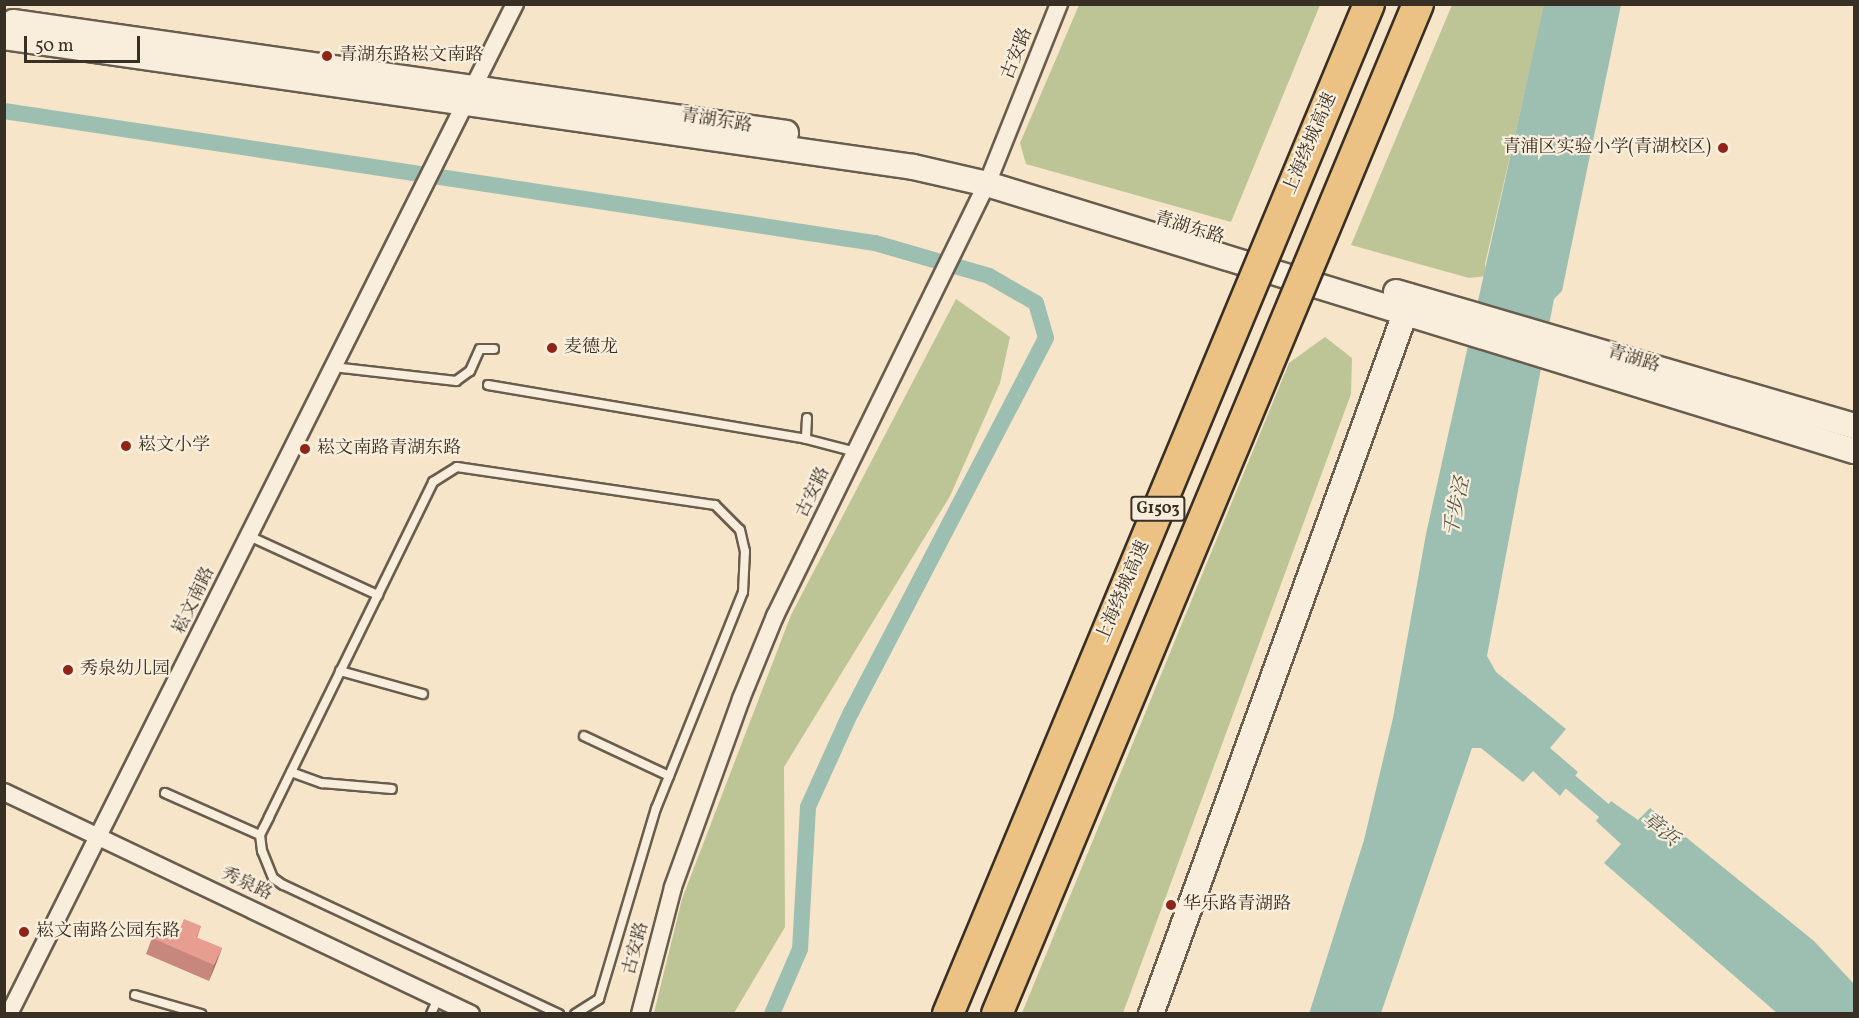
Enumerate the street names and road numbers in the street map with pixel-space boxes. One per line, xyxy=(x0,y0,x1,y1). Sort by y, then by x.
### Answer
street label: 古安路 xyxy=(998,25,1038,83)
street label: 上海绕城高速 xyxy=(1280,90,1342,198)
street label: 青湖东路 xyxy=(679,106,753,138)
street label: 青湖东路 xyxy=(1151,208,1227,250)
street label: 青湖路 xyxy=(1604,342,1662,378)
street label: 古安路 xyxy=(792,464,836,522)
road number: G1503 xyxy=(1130,496,1186,522)
street label: 上海绕城高速 xyxy=(1093,538,1155,646)
street label: 崧文南路 xyxy=(170,564,220,638)
street label: 秀泉路 xyxy=(217,864,275,906)
street label: 古安路 xyxy=(620,920,654,978)

